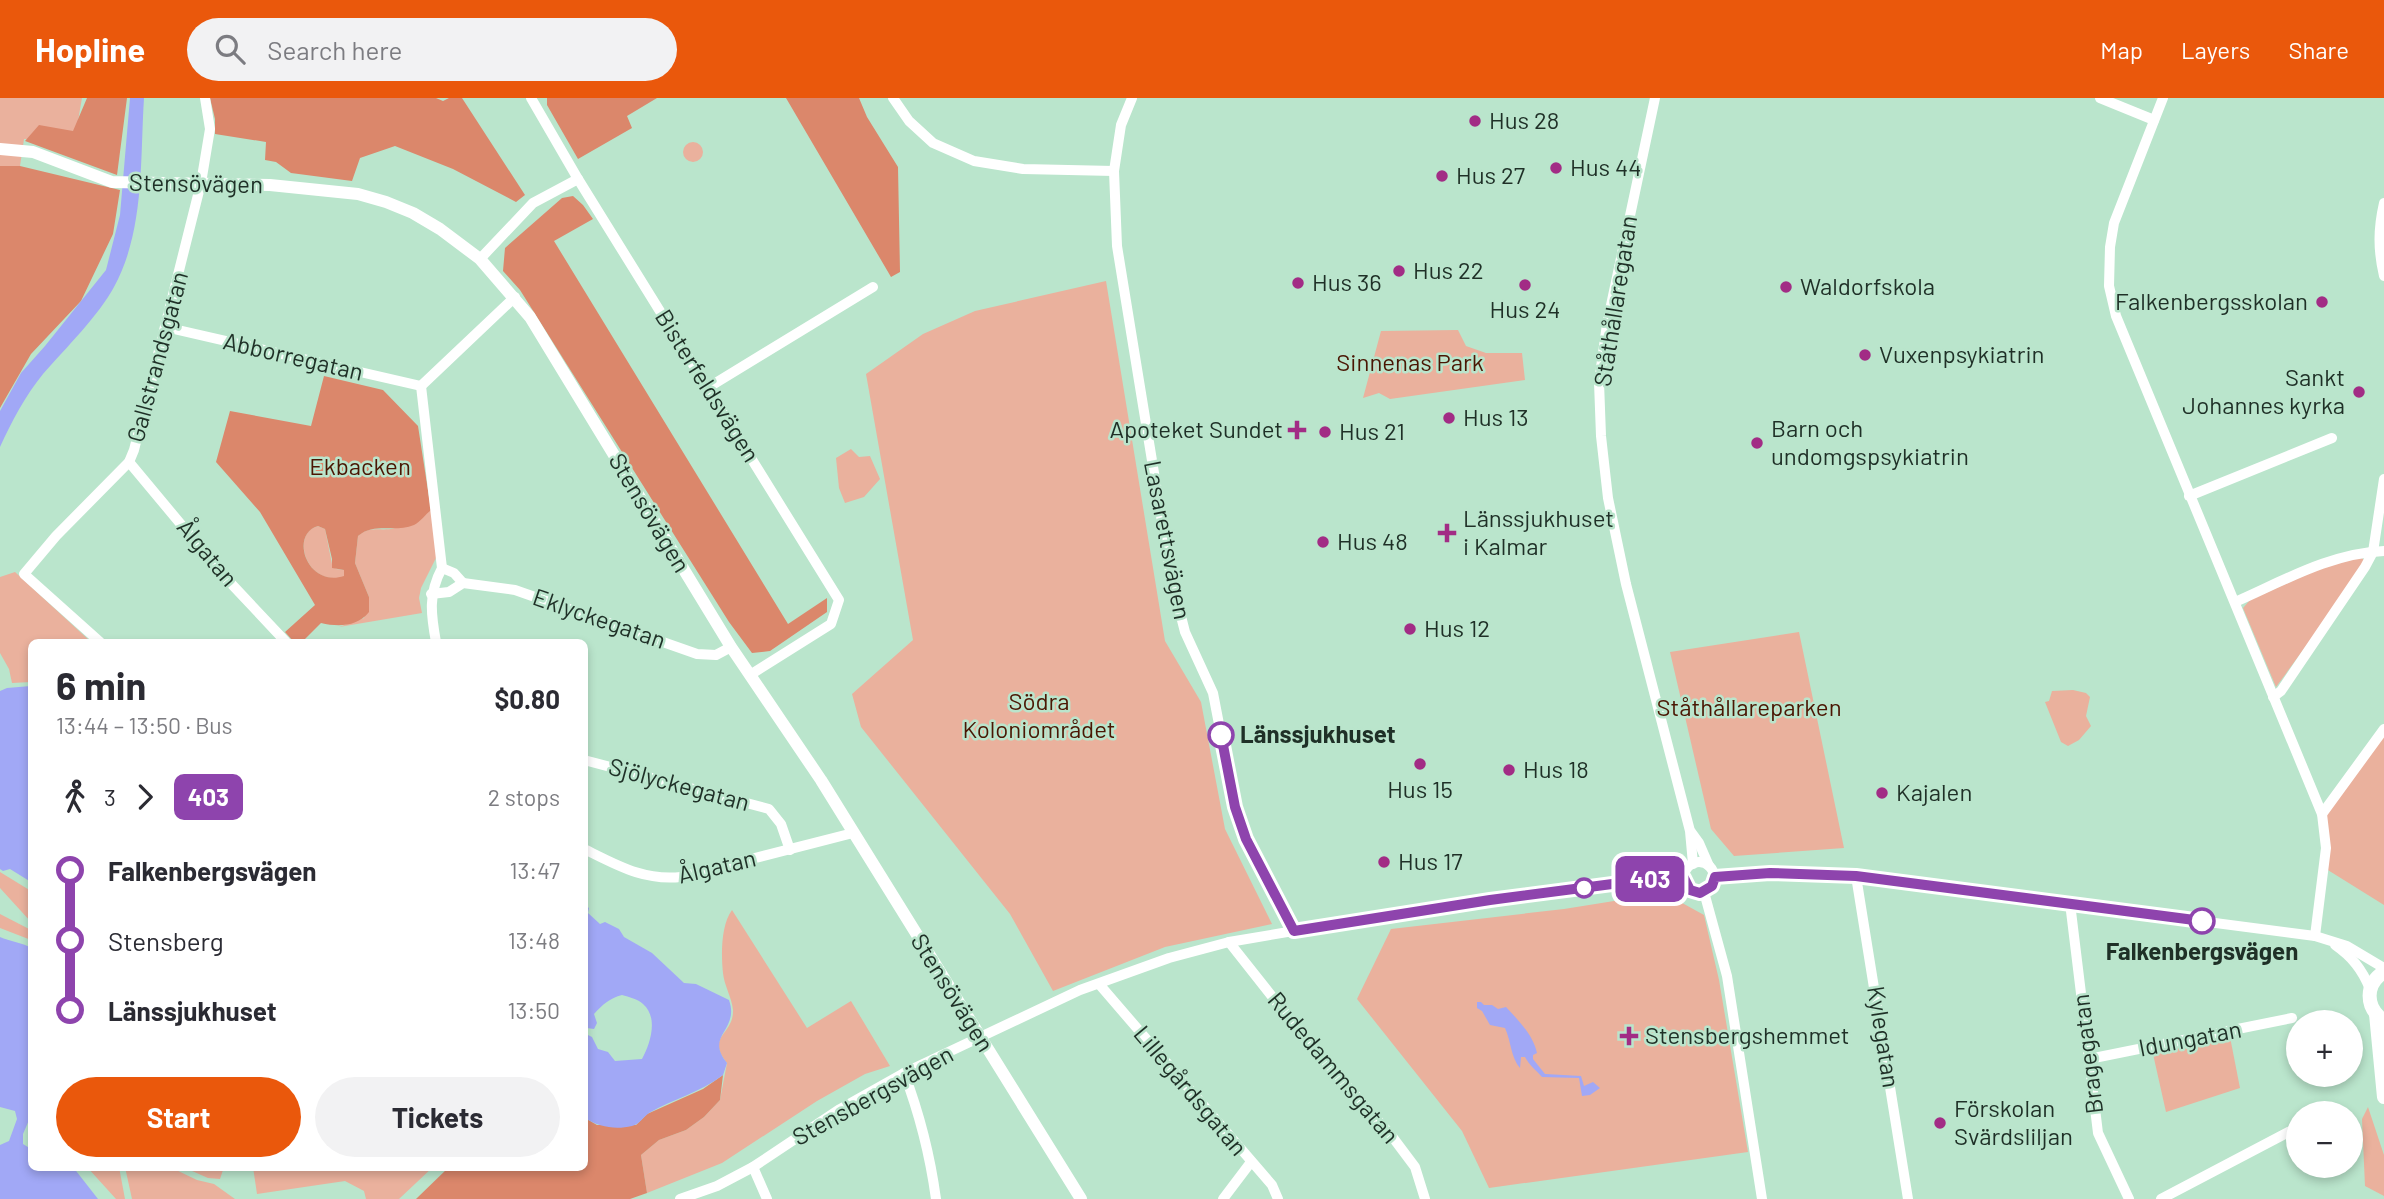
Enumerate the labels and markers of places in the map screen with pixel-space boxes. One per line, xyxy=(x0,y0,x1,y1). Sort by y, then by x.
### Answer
place label: Hus 28 xyxy=(1489,105,1559,134)
marker: Hus 28 xyxy=(1467,113,1483,129)
place label: Hus 44 xyxy=(1570,152,1641,181)
place label: Hus 27 xyxy=(1456,160,1525,189)
marker: Hus 44 xyxy=(1548,160,1564,176)
marker: Hus 27 xyxy=(1434,168,1450,184)
place label: Hus 22 xyxy=(1413,255,1484,284)
marker: Hus 22 xyxy=(1391,263,1407,279)
place label: Hus 36 xyxy=(1312,267,1382,296)
place label: Waldorfskola xyxy=(1800,271,1935,300)
marker: Hus 36 xyxy=(1290,275,1306,291)
marker: Hus 24 xyxy=(1517,277,1533,293)
marker: Waldorfskola xyxy=(1778,279,1794,295)
place label: Falkenbergsskolan xyxy=(2115,286,2308,315)
place label: Hus 24 xyxy=(1490,294,1561,323)
marker: Falkenbergsskolan xyxy=(2314,294,2330,310)
place label: Vuxenpsykiatrin xyxy=(1879,339,2044,368)
marker: Vuxenpsykiatrin xyxy=(1857,347,1873,363)
place label: Sankt Johannes kyrka xyxy=(2182,362,2345,419)
marker: Sankt Johannes kyrka xyxy=(2351,384,2367,400)
place label: Hus 13 xyxy=(1463,402,1529,431)
marker: Hus 13 xyxy=(1441,410,1457,426)
place label: Barn och undomgspsykiatrin xyxy=(1771,413,1969,470)
place label: Apoteket Sundet xyxy=(1109,414,1283,443)
place label: Hus 21 xyxy=(1339,416,1405,445)
marker: Apoteket Sundet xyxy=(1289,422,1305,438)
marker: Hus 21 xyxy=(1317,424,1333,440)
marker: Barn och undomgspsykiatrin xyxy=(1749,435,1765,451)
place label: Länssjukhuset i Kalmar xyxy=(1463,503,1614,560)
marker: Länssjukhuset i Kalmar xyxy=(1437,523,1457,543)
place label: Hus 48 xyxy=(1337,526,1408,555)
marker: Hus 48 xyxy=(1315,534,1331,550)
place label: Hus 12 xyxy=(1424,613,1490,642)
marker: Hus 12 xyxy=(1402,621,1418,637)
place label: Länssjukhuset xyxy=(1240,719,1396,748)
marker: Länssjukhuset xyxy=(1208,722,1234,748)
place label: Hus 18 xyxy=(1523,754,1589,783)
marker: Hus 15 xyxy=(1412,756,1428,772)
marker: Hus 18 xyxy=(1501,762,1517,778)
place label: Hus 15 xyxy=(1387,774,1453,803)
place label: Kajalen xyxy=(1896,777,1972,806)
marker: Kajalen xyxy=(1874,785,1890,801)
place label: Hus 17 xyxy=(1398,846,1463,875)
marker: Hus 17 xyxy=(1376,854,1392,870)
unlabelled marker xyxy=(1574,878,1594,898)
marker: Falkenbergsvägen xyxy=(2189,908,2215,934)
place label: Falkenbergsvägen xyxy=(2106,936,2298,965)
place label: Stensbergshemmet xyxy=(1645,1020,1850,1049)
marker: Stensbergshemmet xyxy=(1619,1026,1639,1046)
place label: Förskolan Svärdsliljan xyxy=(1954,1093,2073,1150)
marker: Förskolan Svärdsliljan xyxy=(1932,1115,1948,1131)

